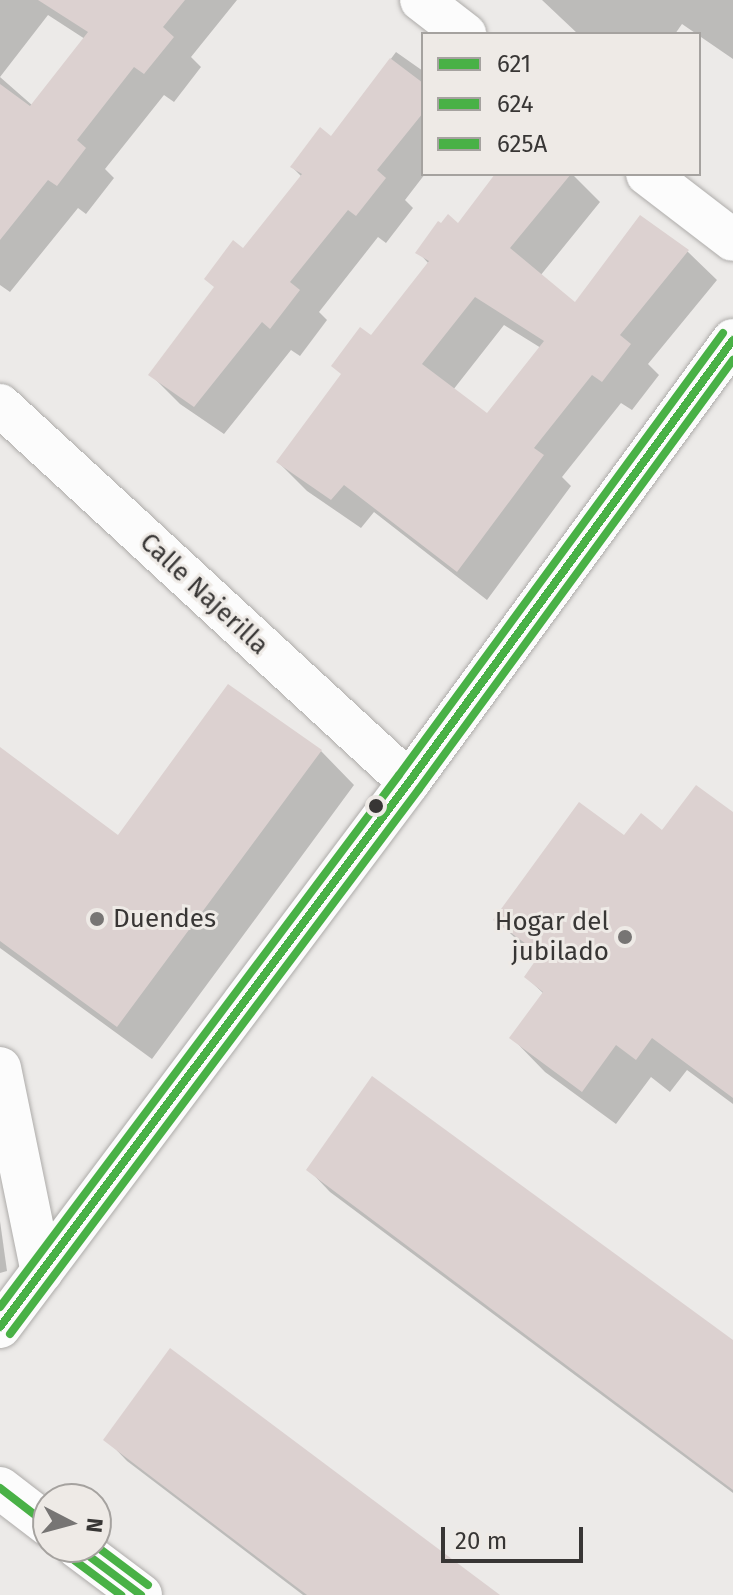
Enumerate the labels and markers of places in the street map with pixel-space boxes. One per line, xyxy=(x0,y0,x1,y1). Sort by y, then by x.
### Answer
unlabelled marker xyxy=(368,798,384,814)
place label: Duendes xyxy=(113,903,216,935)
place label: Hogar del jubilado xyxy=(495,906,609,968)
marker: Duendes xyxy=(88,910,106,928)
marker: Hogar del jubilado xyxy=(616,928,634,946)

